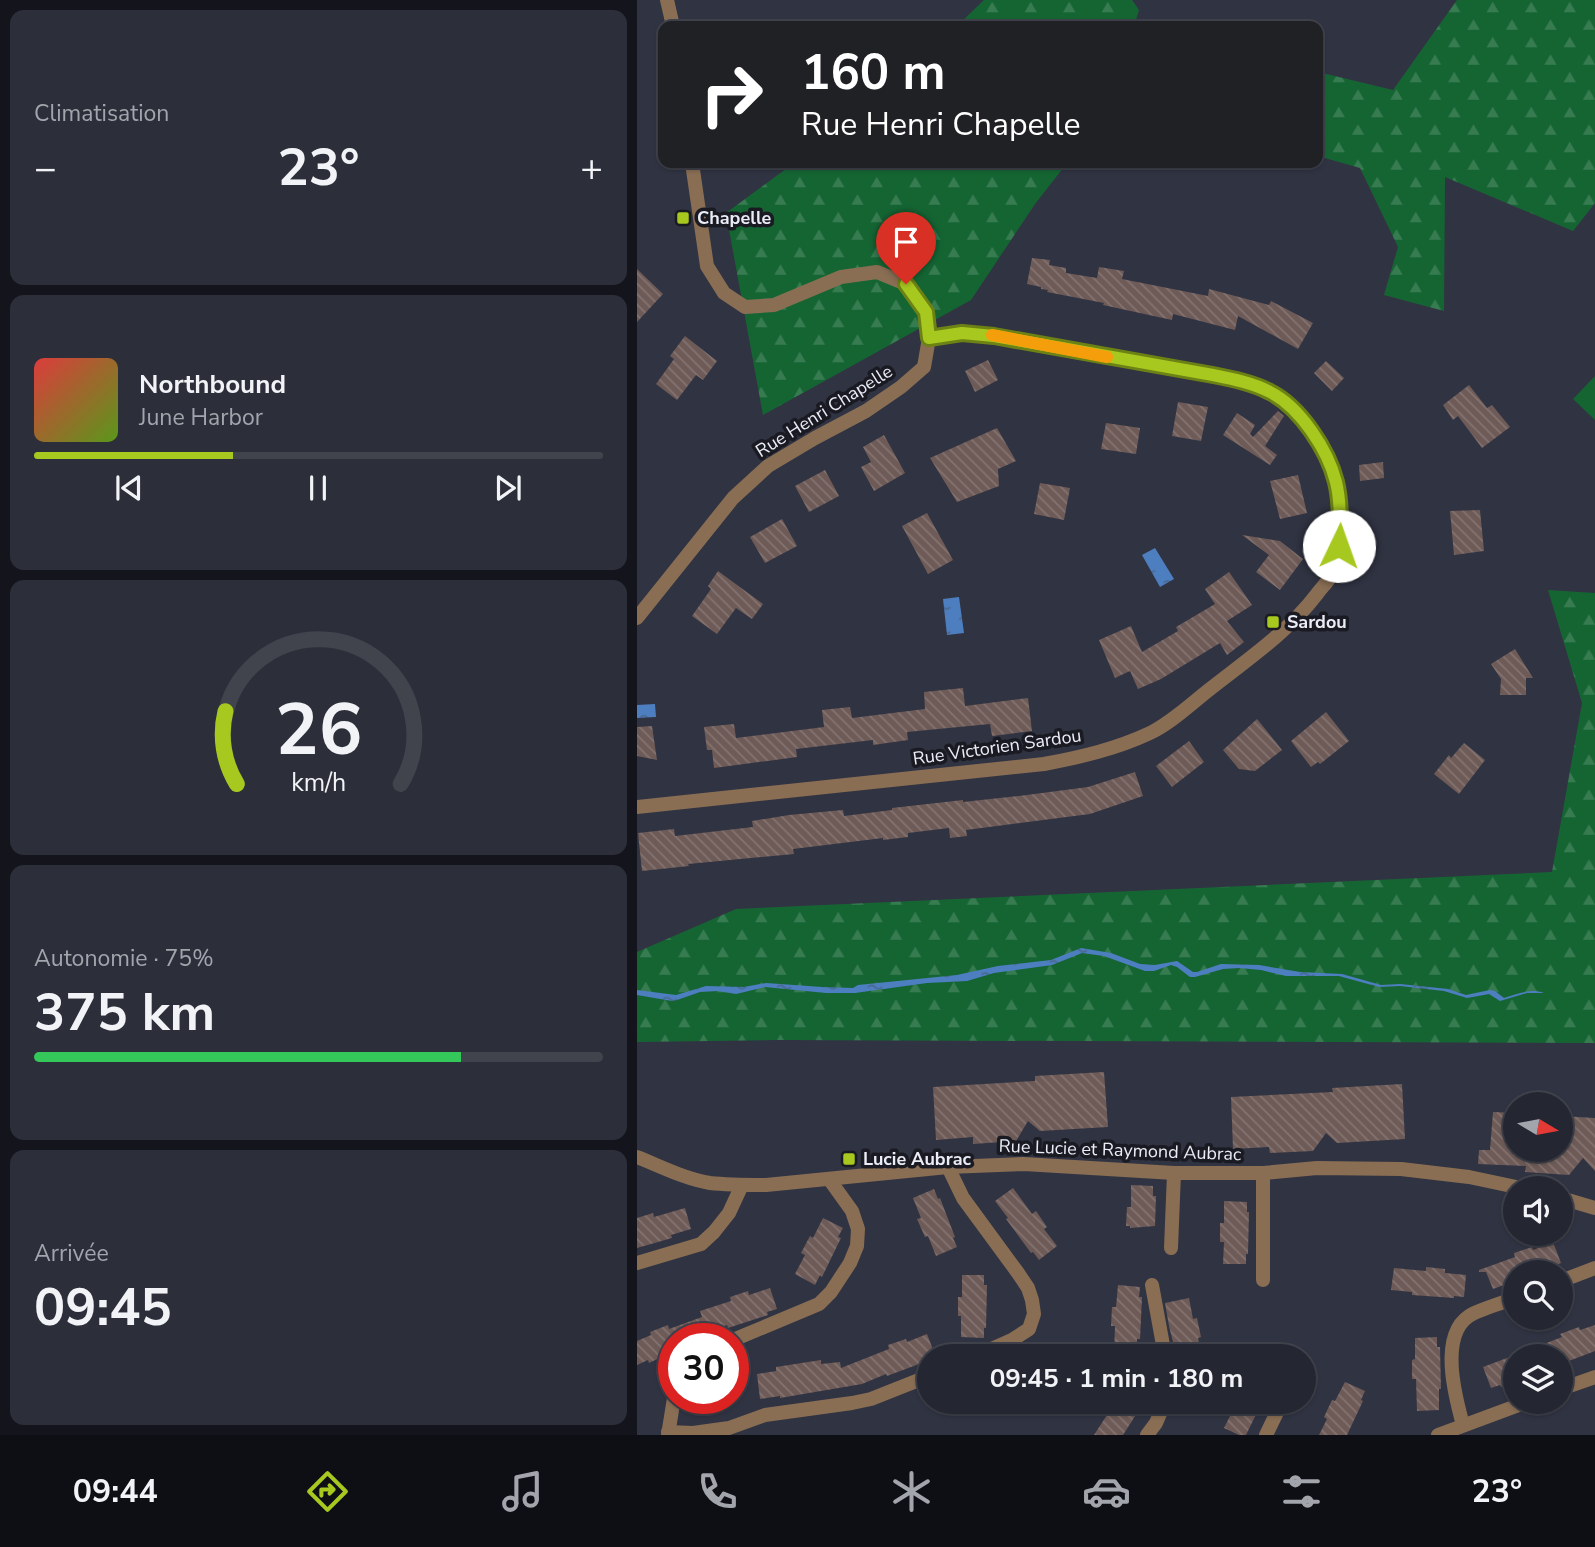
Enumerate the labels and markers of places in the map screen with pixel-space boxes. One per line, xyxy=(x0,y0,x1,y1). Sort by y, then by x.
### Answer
place label: Chapelle xyxy=(697,206,772,230)
marker: Chapelle xyxy=(675,210,691,226)
pin xyxy=(876,212,936,284)
place label: Sardou xyxy=(1287,610,1347,634)
marker: Sardou xyxy=(1265,614,1281,630)
place label: Lucie Aubrac xyxy=(863,1147,971,1171)
marker: Lucie Aubrac xyxy=(841,1151,857,1167)

